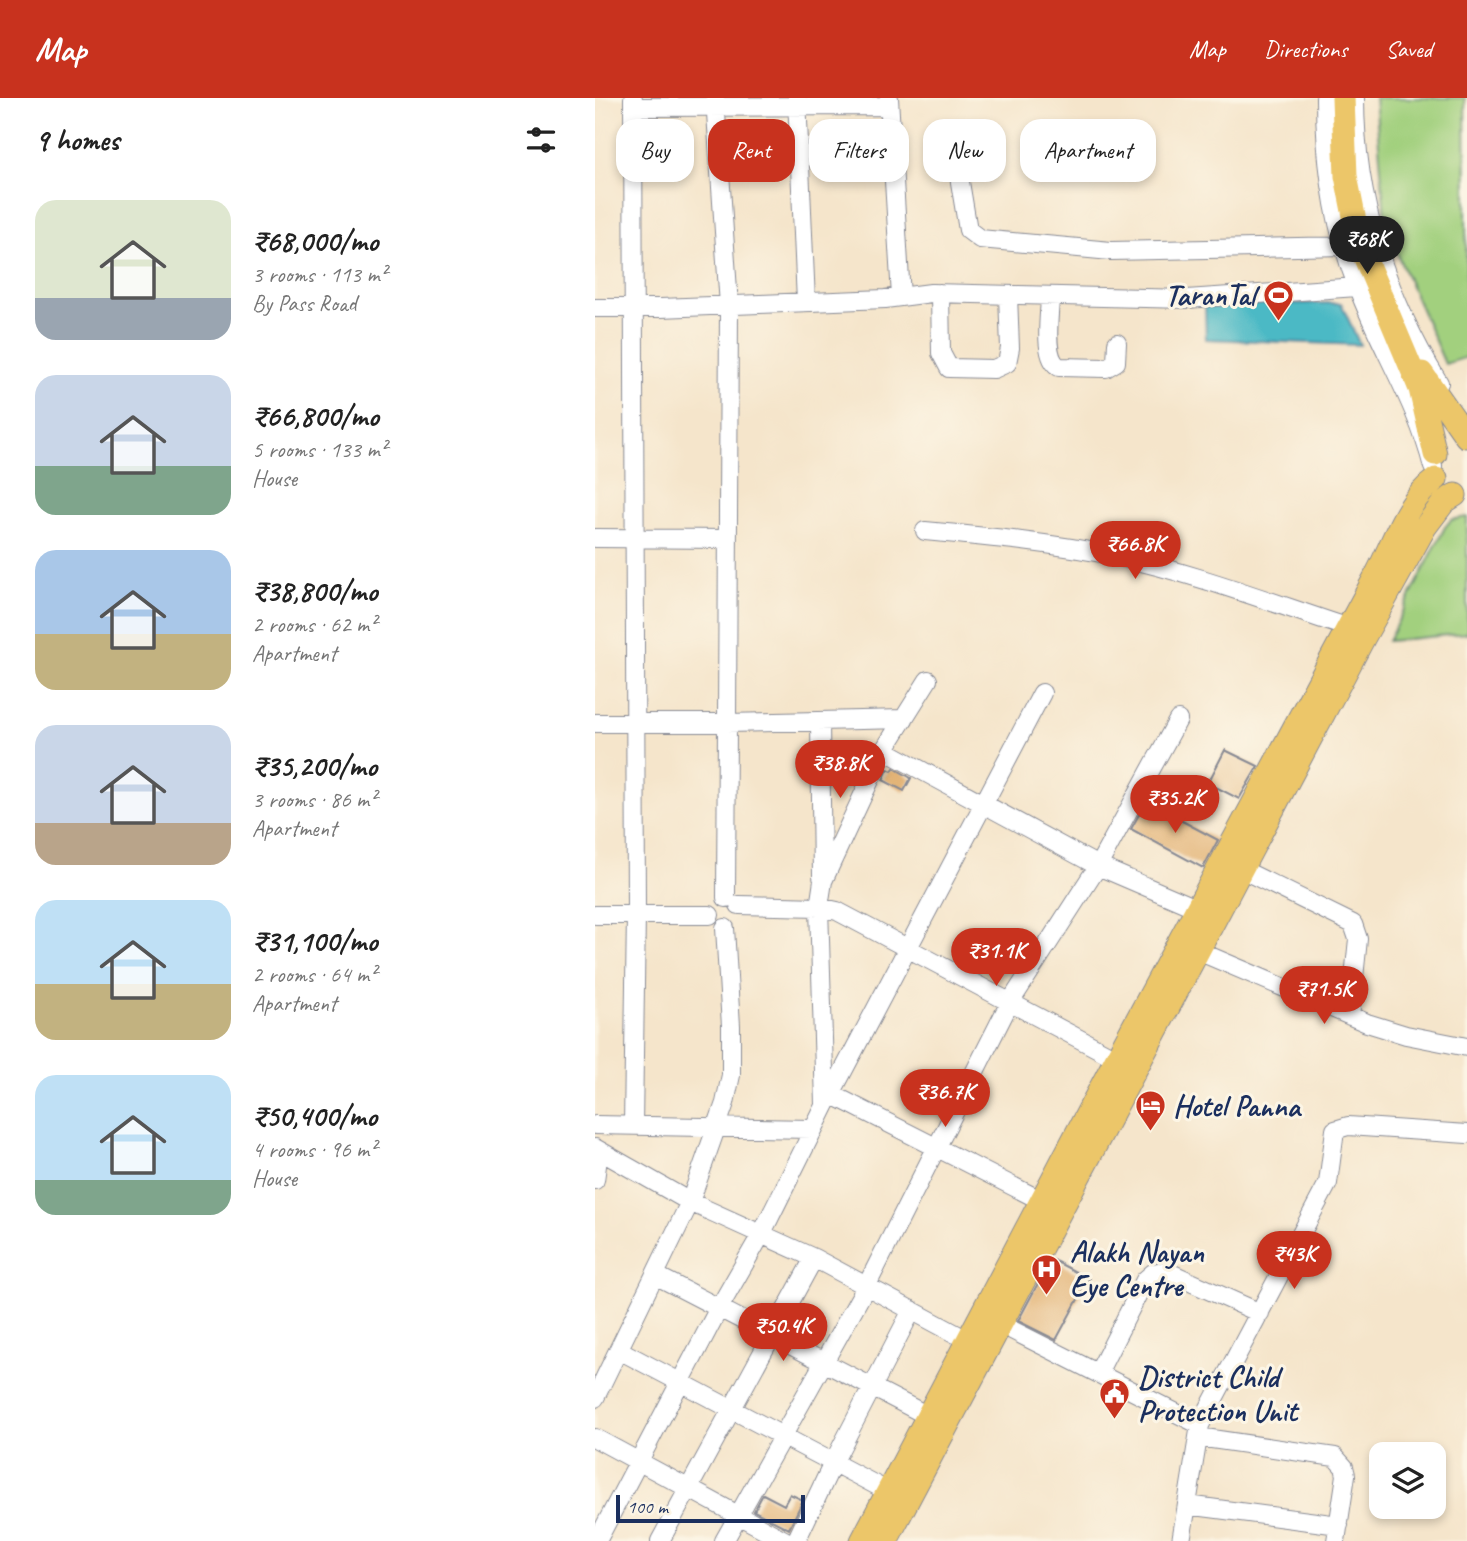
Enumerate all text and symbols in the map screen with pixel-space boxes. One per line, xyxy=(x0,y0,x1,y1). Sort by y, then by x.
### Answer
text: Map xyxy=(35,28,86,70)
text: Map xyxy=(1189,34,1226,64)
text: Directions xyxy=(1264,34,1347,64)
text: Saved xyxy=(1385,34,1432,64)
chip: Buy xyxy=(616,119,694,182)
chip: Rent xyxy=(708,119,795,182)
chip: Filters xyxy=(809,119,909,182)
chip: New xyxy=(923,119,1006,182)
chip: Apartment xyxy=(1020,119,1156,182)
text: 9 homes xyxy=(35,121,119,159)
icon: filters xyxy=(522,121,560,159)
pin: ₹68K xyxy=(1326,216,1408,276)
text: ₹68,000/mo xyxy=(252,222,378,260)
text: ₹68K xyxy=(1345,224,1389,253)
icon: home xyxy=(91,228,175,312)
text: 3 rooms · 113 m² xyxy=(252,260,387,289)
place label: TaranTal xyxy=(1165,276,1261,314)
sports icon: TaranTal xyxy=(1261,278,1295,322)
text: By Pass Road xyxy=(252,289,356,318)
text: ₹66,800/mo xyxy=(252,397,379,435)
icon: home xyxy=(91,403,175,487)
text: 5 rooms · 133 m² xyxy=(252,435,387,464)
text: House xyxy=(252,464,297,493)
pin: ₹66.8K xyxy=(1078,522,1192,581)
text: ₹66.8K xyxy=(1106,529,1164,558)
text: ₹38,800/mo xyxy=(252,572,377,610)
icon: home xyxy=(91,578,175,662)
text: 2 rooms · 62 m² xyxy=(252,610,376,639)
text: Apartment xyxy=(252,639,337,668)
pin: ₹38.8K xyxy=(783,740,897,800)
text: ₹35,200/mo xyxy=(252,747,377,785)
text: ₹38.8K xyxy=(811,748,869,777)
icon: home xyxy=(91,753,175,837)
pin: ₹35.2K xyxy=(1118,776,1232,835)
text: ₹35.2K xyxy=(1146,783,1204,812)
text: 3 rooms · 86 m² xyxy=(252,785,376,814)
text: Apartment xyxy=(252,814,337,843)
text: ₹31,100/mo xyxy=(252,922,377,960)
icon: home xyxy=(91,928,175,1012)
pin: ₹31.1K xyxy=(939,928,1053,988)
text: ₹31.1K xyxy=(967,936,1025,965)
text: 2 rooms · 64 m² xyxy=(252,960,376,989)
pin: ₹71.5K xyxy=(1267,967,1381,1026)
text: ₹71.5K xyxy=(1295,974,1353,1003)
text: Apartment xyxy=(252,989,337,1018)
pin: ₹36.7K xyxy=(888,1070,1002,1129)
text: ₹36.7K xyxy=(916,1077,974,1106)
place label: Hotel Panna xyxy=(1173,1087,1302,1125)
hotel icon: Hotel Panna xyxy=(1133,1089,1167,1133)
text: ₹50,400/mo xyxy=(252,1097,377,1135)
icon: home xyxy=(91,1103,175,1187)
text: 4 rooms · 96 m² xyxy=(252,1135,376,1164)
text: House xyxy=(252,1164,297,1193)
pin: ₹43K xyxy=(1253,1232,1335,1291)
place label: Alakh Nayan Eye Centre xyxy=(1070,1233,1205,1305)
text: ₹43K xyxy=(1273,1239,1315,1268)
hospital icon: Alakh Nayan Eye Centre xyxy=(1030,1252,1064,1296)
pin: ₹50.4K xyxy=(726,1304,840,1363)
text: ₹50.4K xyxy=(754,1311,812,1340)
place label: District Child Protection Unit xyxy=(1138,1358,1300,1430)
public building icon: District Child Protection Unit xyxy=(1098,1377,1132,1421)
map controls xyxy=(1369,1442,1446,1519)
button: layers xyxy=(1369,1442,1446,1519)
scale bar xyxy=(616,1492,805,1524)
text: 100 m xyxy=(627,1495,668,1519)

